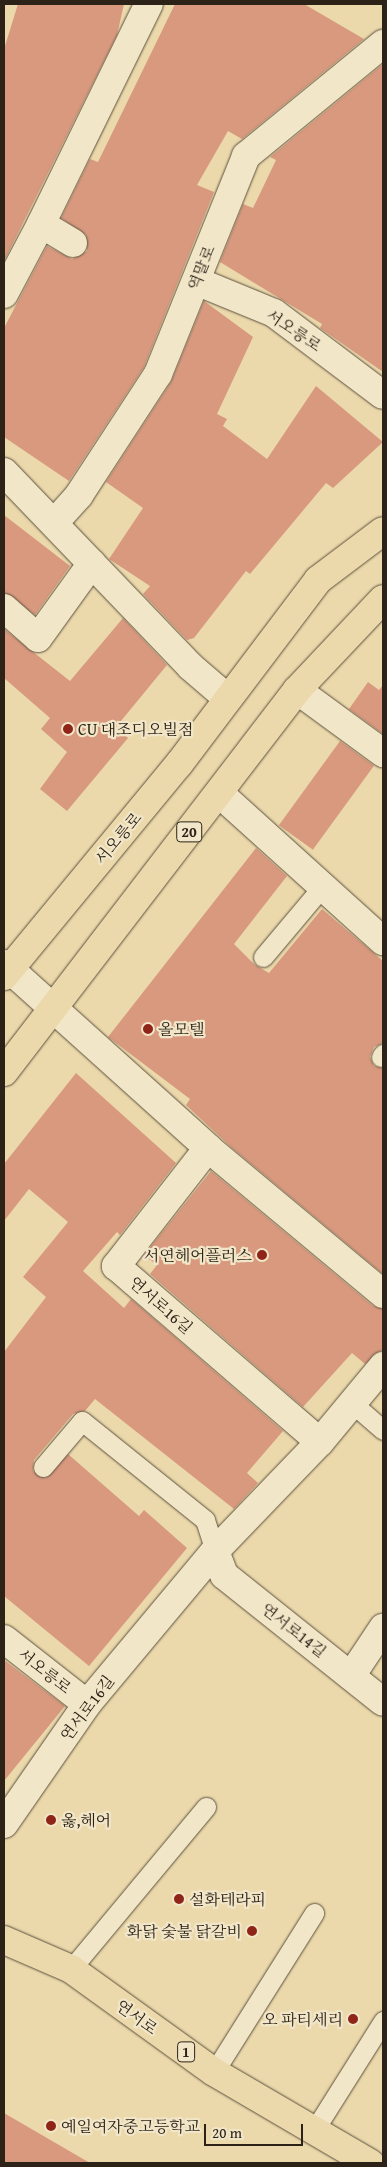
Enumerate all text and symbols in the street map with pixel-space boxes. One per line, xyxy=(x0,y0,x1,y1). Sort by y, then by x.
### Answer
street label: 역말로 xyxy=(183,243,219,293)
street label: 서오릉로 xyxy=(263,305,325,355)
place label: CU 대조디오빌점 xyxy=(78,719,193,739)
marker: CU 대조디오빌점 xyxy=(62,723,74,735)
street label: 서오릉로 xyxy=(91,808,145,868)
road number: 20 xyxy=(175,820,203,844)
place label: 올모텔 xyxy=(158,1019,204,1039)
marker: 올모텔 xyxy=(142,1023,154,1035)
place label: 서연헤어플러스 xyxy=(144,1245,252,1265)
marker: 서연헤어플러스 xyxy=(256,1249,268,1261)
street label: 연서로16길 xyxy=(126,1272,196,1338)
street label: 연서로14길 xyxy=(258,1599,330,1661)
street label: 서오릉로 xyxy=(15,1644,75,1698)
street label: 연서로16길 xyxy=(56,1671,118,1745)
place label: 옳,헤어 xyxy=(61,1810,111,1830)
marker: 옳,헤어 xyxy=(45,1814,57,1826)
place label: 설화테라피 xyxy=(189,1889,266,1909)
marker: 설화테라피 xyxy=(173,1893,185,1905)
place label: 화닭 숯불 닭갈비 xyxy=(127,1921,242,1941)
marker: 화닭 숯불 닭갈비 xyxy=(246,1925,258,1937)
street label: 연서로 xyxy=(113,1996,161,2038)
place label: 오 파티세리 xyxy=(262,2009,343,2029)
marker: 오 파티세리 xyxy=(347,2013,359,2025)
road number: 1 xyxy=(176,2040,196,2064)
scale bar xyxy=(207,2114,306,2146)
place label: 예일여자중고등학교 xyxy=(61,2116,200,2136)
marker: 예일여자중고등학교 xyxy=(45,2120,57,2132)
text: 20 m xyxy=(212,2122,242,2143)

